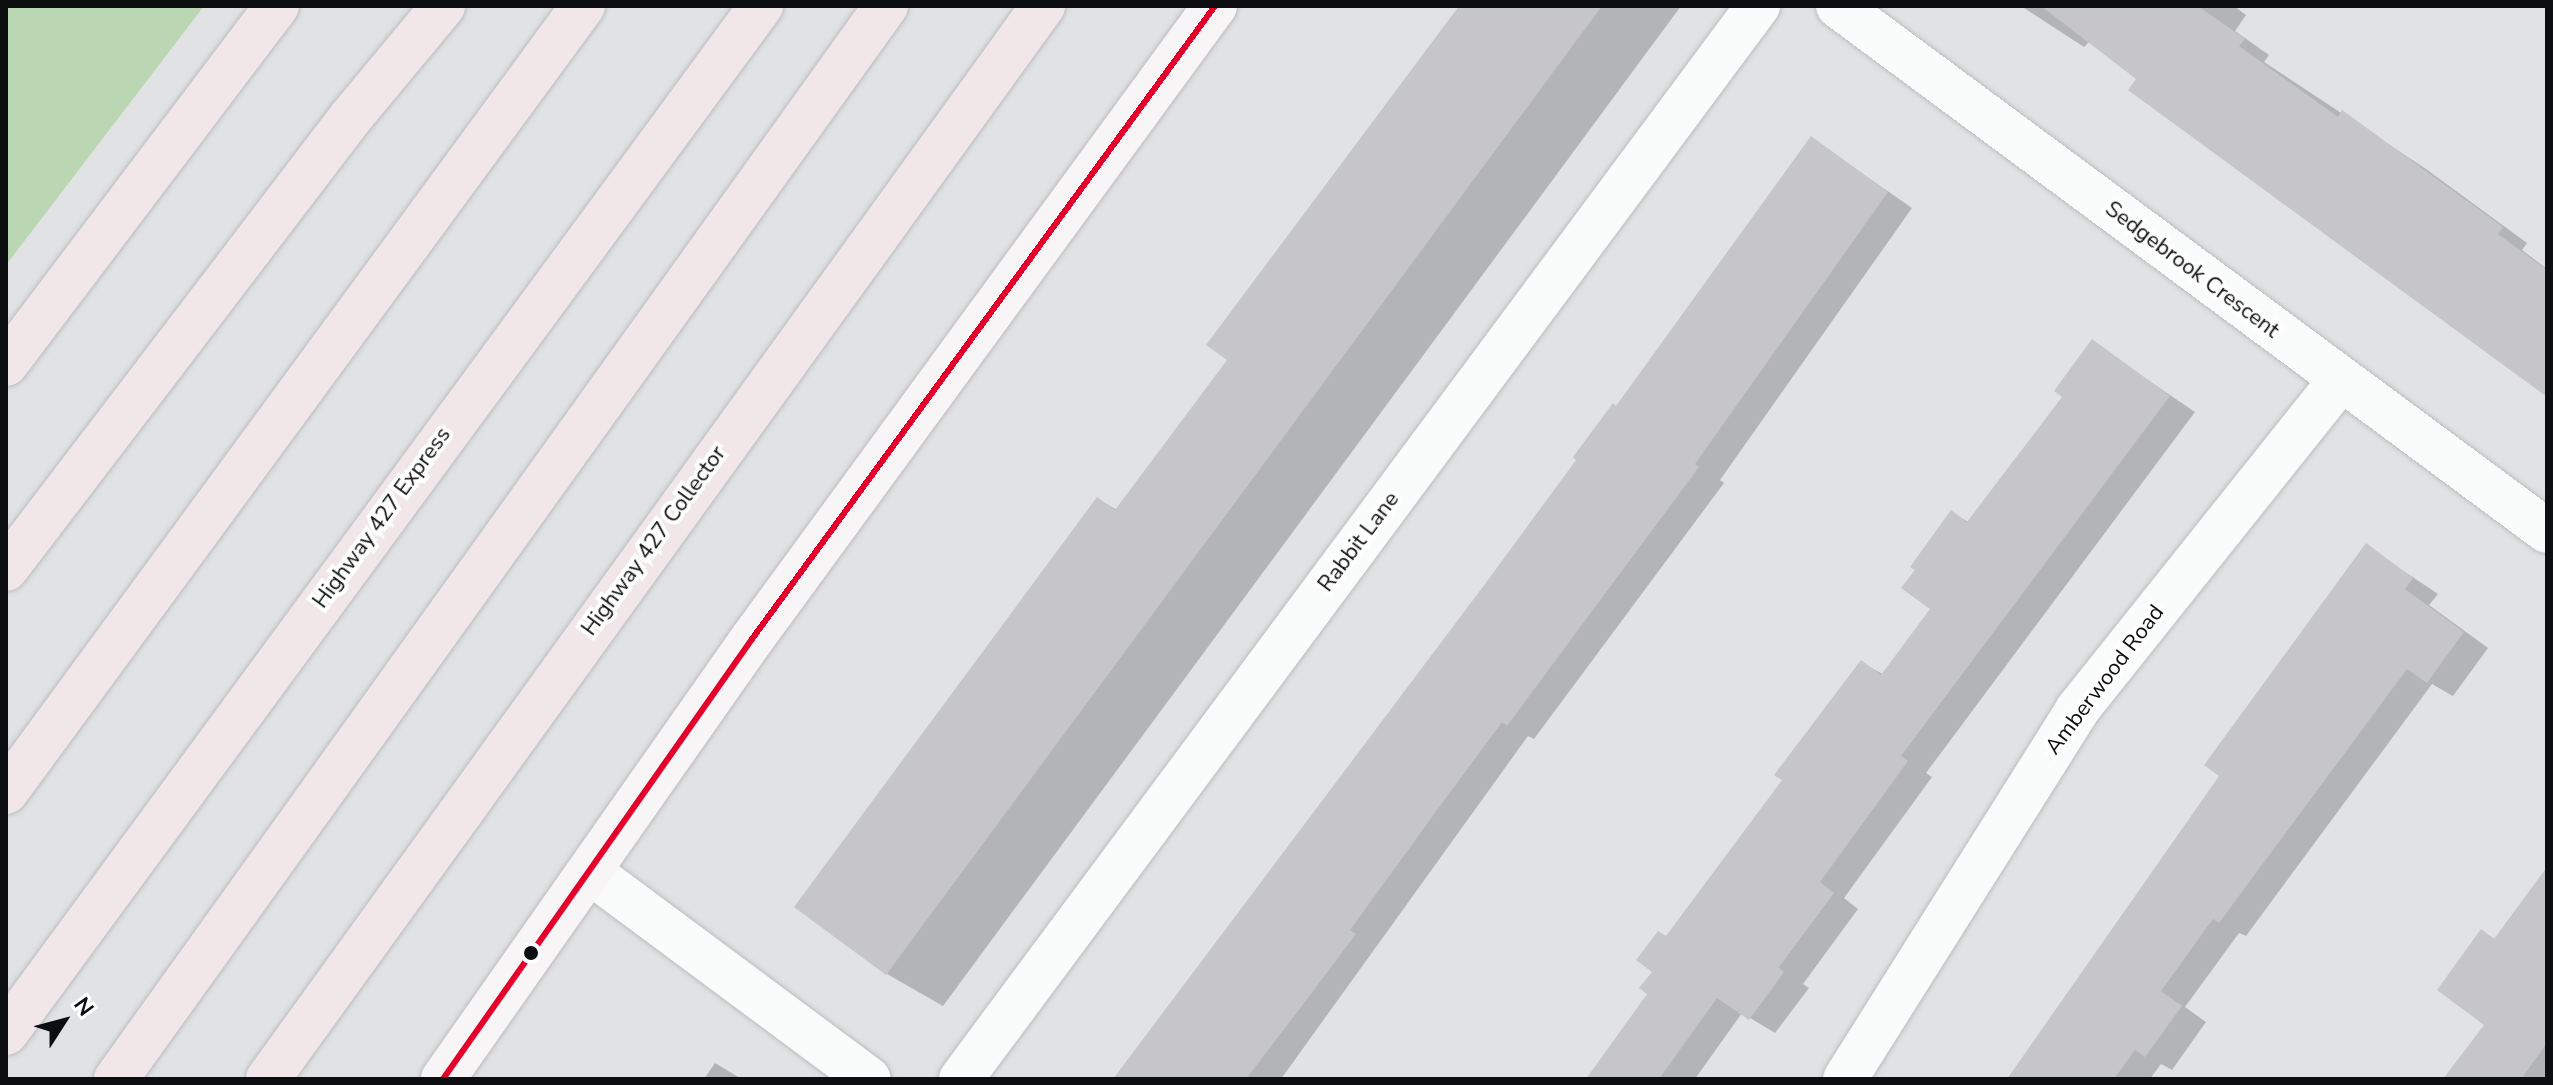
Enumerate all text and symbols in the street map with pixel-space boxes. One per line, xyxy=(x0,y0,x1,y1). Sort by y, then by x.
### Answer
street label: Sedgebrook Crescent xyxy=(2100,196,2284,344)
street label: Highway 427 Express xyxy=(308,422,456,614)
street label: Highway 427 Collector xyxy=(576,441,732,641)
street label: Rabbit Lane xyxy=(1313,487,1405,597)
street label: Amberwood Road xyxy=(2040,600,2170,760)
unlabelled marker xyxy=(523,945,539,961)
north arrow xyxy=(24,981,104,1061)
text: N xyxy=(66,991,100,1022)

